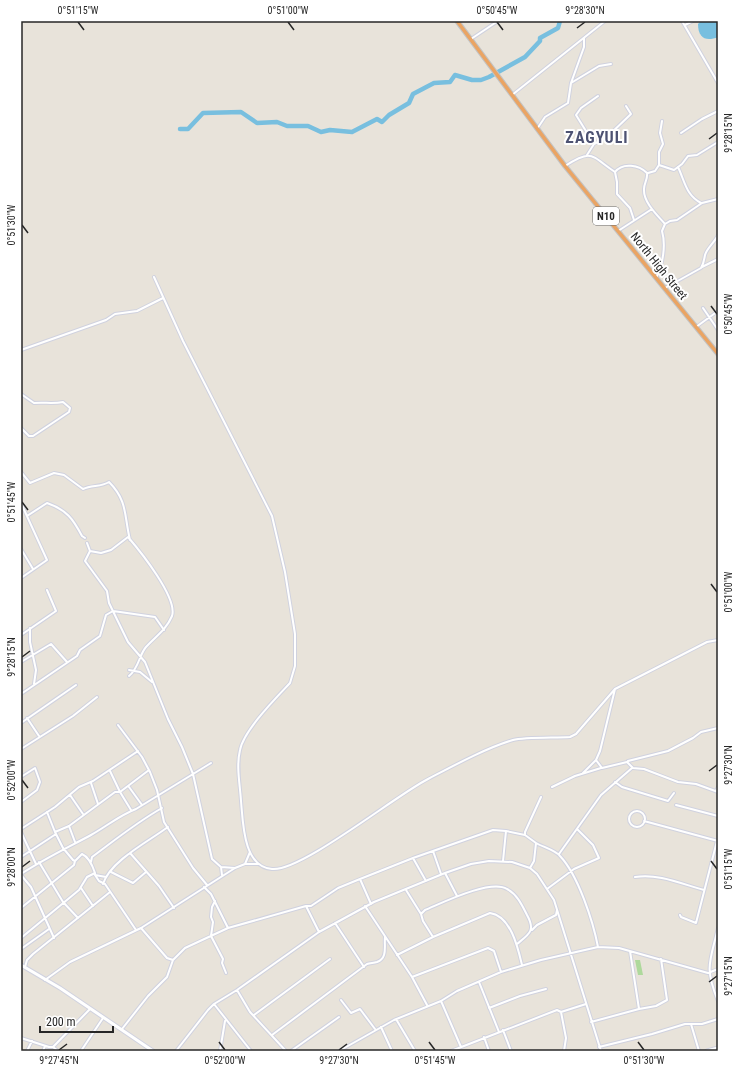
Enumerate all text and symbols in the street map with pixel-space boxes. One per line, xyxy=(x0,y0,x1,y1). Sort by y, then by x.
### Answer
text: 0°51'15"W xyxy=(58,5,99,16)
text: 0°51'00"W xyxy=(268,5,309,16)
text: 0°50'45"W xyxy=(477,5,518,16)
text: 9°28'30"N xyxy=(565,5,605,16)
text: 9°28'15"N xyxy=(723,113,734,153)
district label: ZAGYULI xyxy=(565,128,629,147)
text: 0°51'30"W xyxy=(6,204,17,246)
road number: N10 xyxy=(593,207,619,225)
street label: North High Street xyxy=(628,230,691,303)
text: 0°50'45"W xyxy=(723,293,734,335)
text: 0°51'45"W xyxy=(6,481,17,523)
text: 0°51'00"W xyxy=(723,571,734,613)
text: 9°28'15"N xyxy=(6,637,17,677)
text: 9°27'30"N xyxy=(723,745,734,785)
text: 0°52'00"W xyxy=(6,759,17,801)
text: 9°28'00"N xyxy=(6,847,17,887)
text: 0°51'15"W xyxy=(723,848,734,890)
text: 9°27'15"N xyxy=(723,956,734,996)
scale bar xyxy=(40,1008,113,1034)
text: 200 m xyxy=(46,1015,76,1029)
text: 9°27'45"N xyxy=(39,1055,79,1066)
text: 0°52'00"W xyxy=(205,1055,246,1066)
text: 9°27'30"N xyxy=(319,1055,359,1066)
text: 0°51'45"W xyxy=(415,1055,456,1066)
text: 0°51'30"W xyxy=(624,1055,665,1066)

